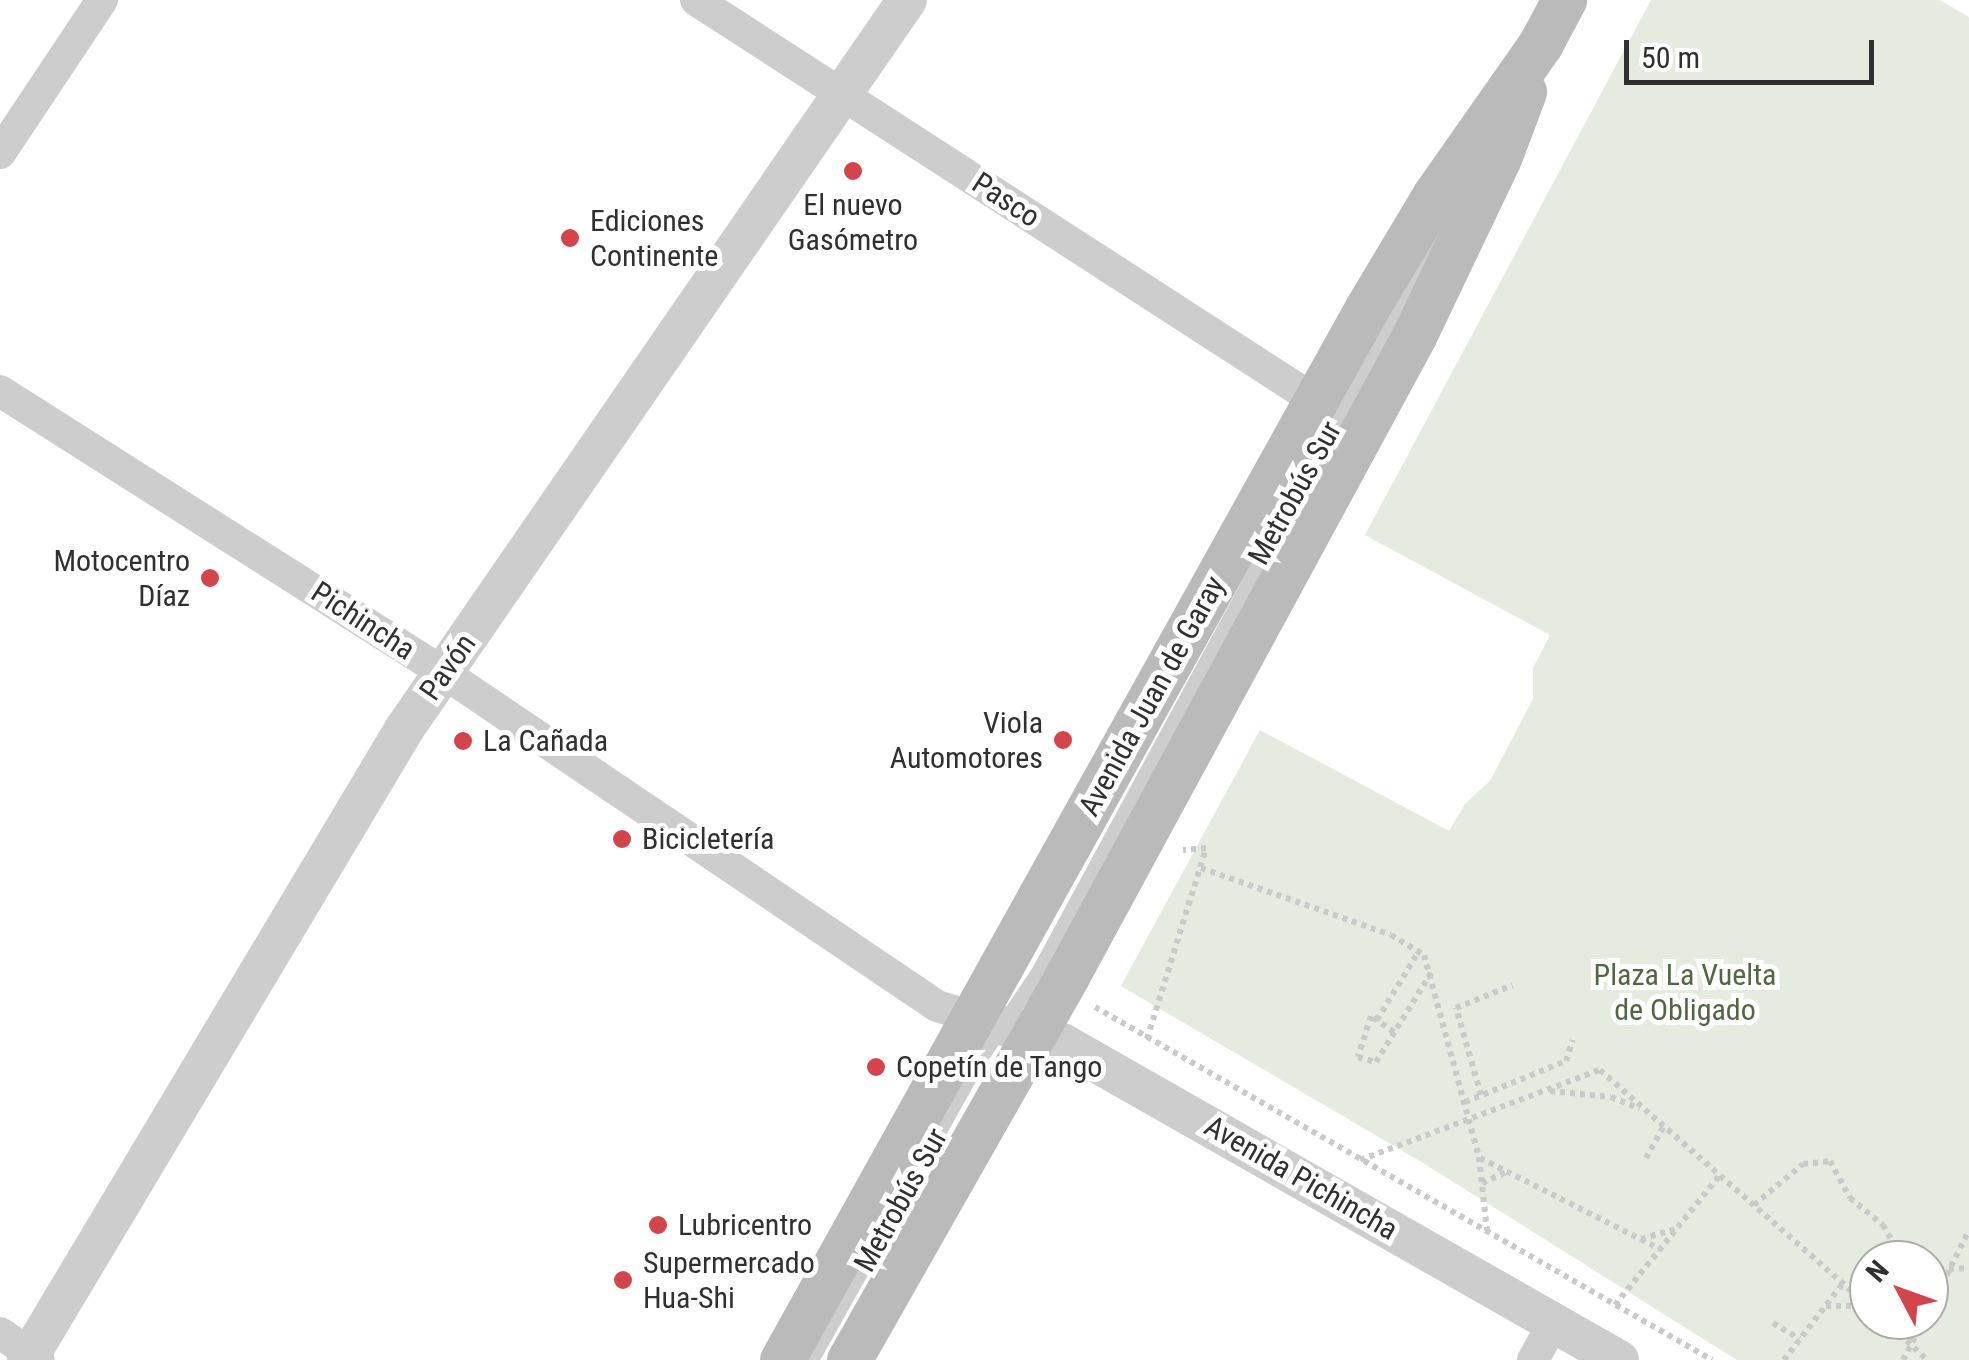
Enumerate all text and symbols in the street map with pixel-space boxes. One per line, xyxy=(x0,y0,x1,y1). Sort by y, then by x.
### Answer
scale bar xyxy=(1629,20,1879,82)
text: 50 m xyxy=(1641,40,1700,75)
marker: El nuevo Gasómetro xyxy=(842,160,864,182)
street label: Pasco xyxy=(965,165,1047,235)
place label: El nuevo Gasómetro xyxy=(788,187,918,258)
place label: Ediciones Continente xyxy=(590,203,718,274)
marker: Ediciones Continente xyxy=(559,227,581,249)
street label: Metrobús Sur xyxy=(1241,415,1349,571)
place label: Motocentro Díaz xyxy=(53,543,190,614)
marker: Motocentro Díaz xyxy=(199,567,221,589)
street label: Avenida Juan de Garay xyxy=(1071,570,1233,822)
street label: Pichincha xyxy=(305,574,421,668)
street label: Pavón xyxy=(412,627,484,707)
place label: Viola Automotores xyxy=(890,705,1043,776)
place label: La Cañada xyxy=(483,723,608,759)
marker: Viola Automotores xyxy=(1052,729,1074,751)
marker: La Cañada xyxy=(452,730,474,752)
place label: Bicicletería xyxy=(642,821,774,857)
marker: Bicicletería xyxy=(611,828,633,850)
park label: Plaza La Vuelta de Obligado xyxy=(1594,957,1776,1028)
place label: Copetín de Tango xyxy=(896,1049,1103,1085)
marker: Copetín de Tango xyxy=(865,1056,887,1078)
street label: Avenida Pichincha xyxy=(1198,1108,1404,1248)
street label: Metrobús Sur xyxy=(847,1122,955,1278)
place label: Lubricentro xyxy=(678,1207,812,1243)
marker: Lubricentro xyxy=(647,1214,669,1236)
north arrow xyxy=(1849,1240,1949,1340)
place label: Supermercado Hua-Shi xyxy=(643,1245,815,1316)
text: N xyxy=(1859,1254,1896,1289)
marker: Supermercado Hua-Shi xyxy=(612,1269,634,1291)

